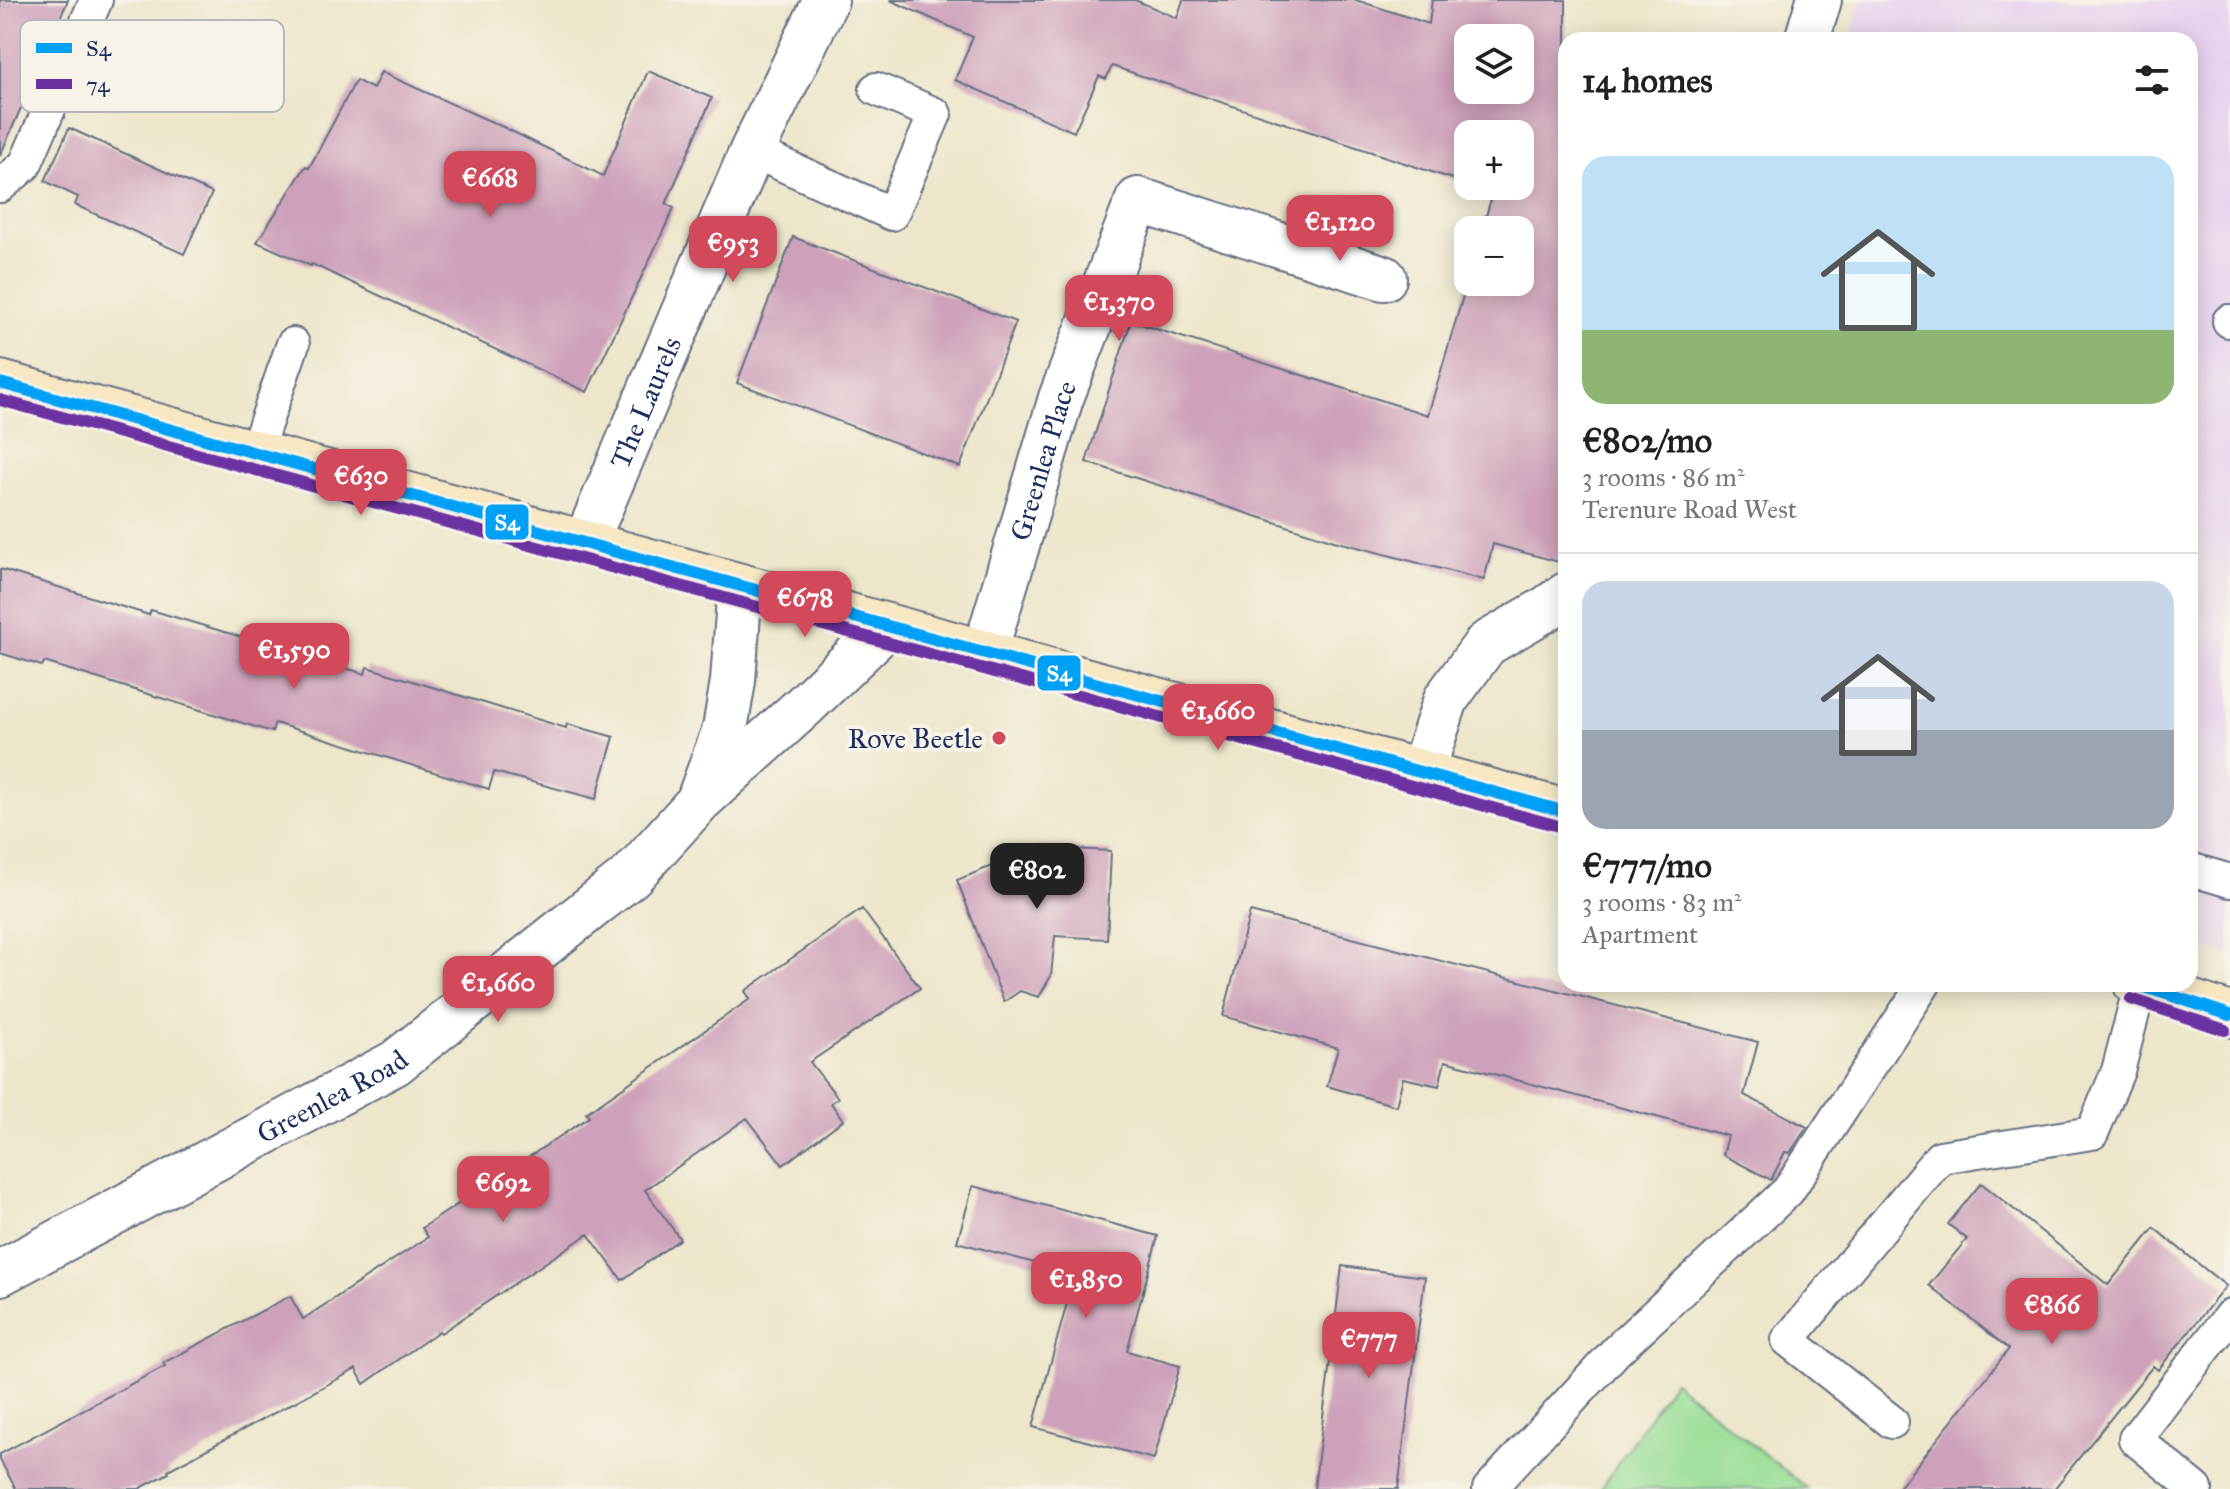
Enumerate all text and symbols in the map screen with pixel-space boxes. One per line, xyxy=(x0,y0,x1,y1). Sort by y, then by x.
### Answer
legend xyxy=(20,20,284,112)
map controls xyxy=(1454,24,1534,296)
button: layers xyxy=(1454,24,1534,104)
text: S4 xyxy=(86,35,112,62)
icon: filters xyxy=(2130,58,2174,102)
text: 14 homes xyxy=(1582,60,1713,101)
text: 74 xyxy=(86,71,110,98)
button: + xyxy=(1454,120,1534,200)
pin: €668 xyxy=(443,151,537,219)
text: €668 xyxy=(462,161,518,193)
pin: €1,120 xyxy=(1275,195,1405,263)
text: €1,120 xyxy=(1305,205,1375,237)
icon: home xyxy=(1806,208,1950,352)
pin: €953 xyxy=(686,216,780,284)
button: − xyxy=(1454,216,1534,296)
text: €953 xyxy=(707,226,759,258)
pin: €1,370 xyxy=(1054,275,1184,343)
text: €1,370 xyxy=(1083,285,1155,317)
street label: The Laurels xyxy=(602,331,689,473)
street label: Greenlea Place xyxy=(1002,375,1084,545)
text: €802/mo xyxy=(1582,420,1712,461)
pin: €630 xyxy=(314,449,408,517)
text: €630 xyxy=(334,459,388,491)
text: 3 rooms · 86 m² xyxy=(1582,461,1745,493)
text: Terenure Road West xyxy=(1582,493,1797,525)
line badge: S4 xyxy=(484,503,530,541)
text: S4 xyxy=(495,509,521,536)
pin: €678 xyxy=(758,571,852,639)
text: €678 xyxy=(777,581,833,613)
pin: €1,590 xyxy=(229,623,359,691)
text: €1,590 xyxy=(257,633,331,665)
icon: home xyxy=(1806,633,1950,777)
line badge: S4 xyxy=(1036,654,1082,692)
text: S4 xyxy=(1047,660,1073,687)
pin: €1,660 xyxy=(1153,684,1283,752)
text: €1,660 xyxy=(1181,694,1255,726)
place label: Rove Beetle xyxy=(848,721,983,756)
marker: Rove Beetle xyxy=(990,729,1008,747)
pin: €802 xyxy=(990,843,1084,911)
text: €777/mo xyxy=(1582,845,1712,886)
text: €802 xyxy=(1008,853,1066,885)
text: 3 rooms · 83 m² xyxy=(1582,886,1742,918)
text: Apartment xyxy=(1582,918,1698,950)
pin: €1,660 xyxy=(433,956,563,1024)
text: €1,660 xyxy=(461,966,535,998)
street label: Greenlea Road xyxy=(251,1042,415,1151)
pin: €692 xyxy=(456,1156,550,1224)
text: €692 xyxy=(475,1166,531,1198)
pin: €1,850 xyxy=(1021,1252,1151,1320)
text: €1,850 xyxy=(1049,1262,1123,1294)
pin: €866 xyxy=(2005,1278,2099,1346)
text: €866 xyxy=(2024,1288,2080,1320)
pin: €777 xyxy=(1322,1312,1416,1380)
text: €777 xyxy=(1340,1322,1398,1354)

